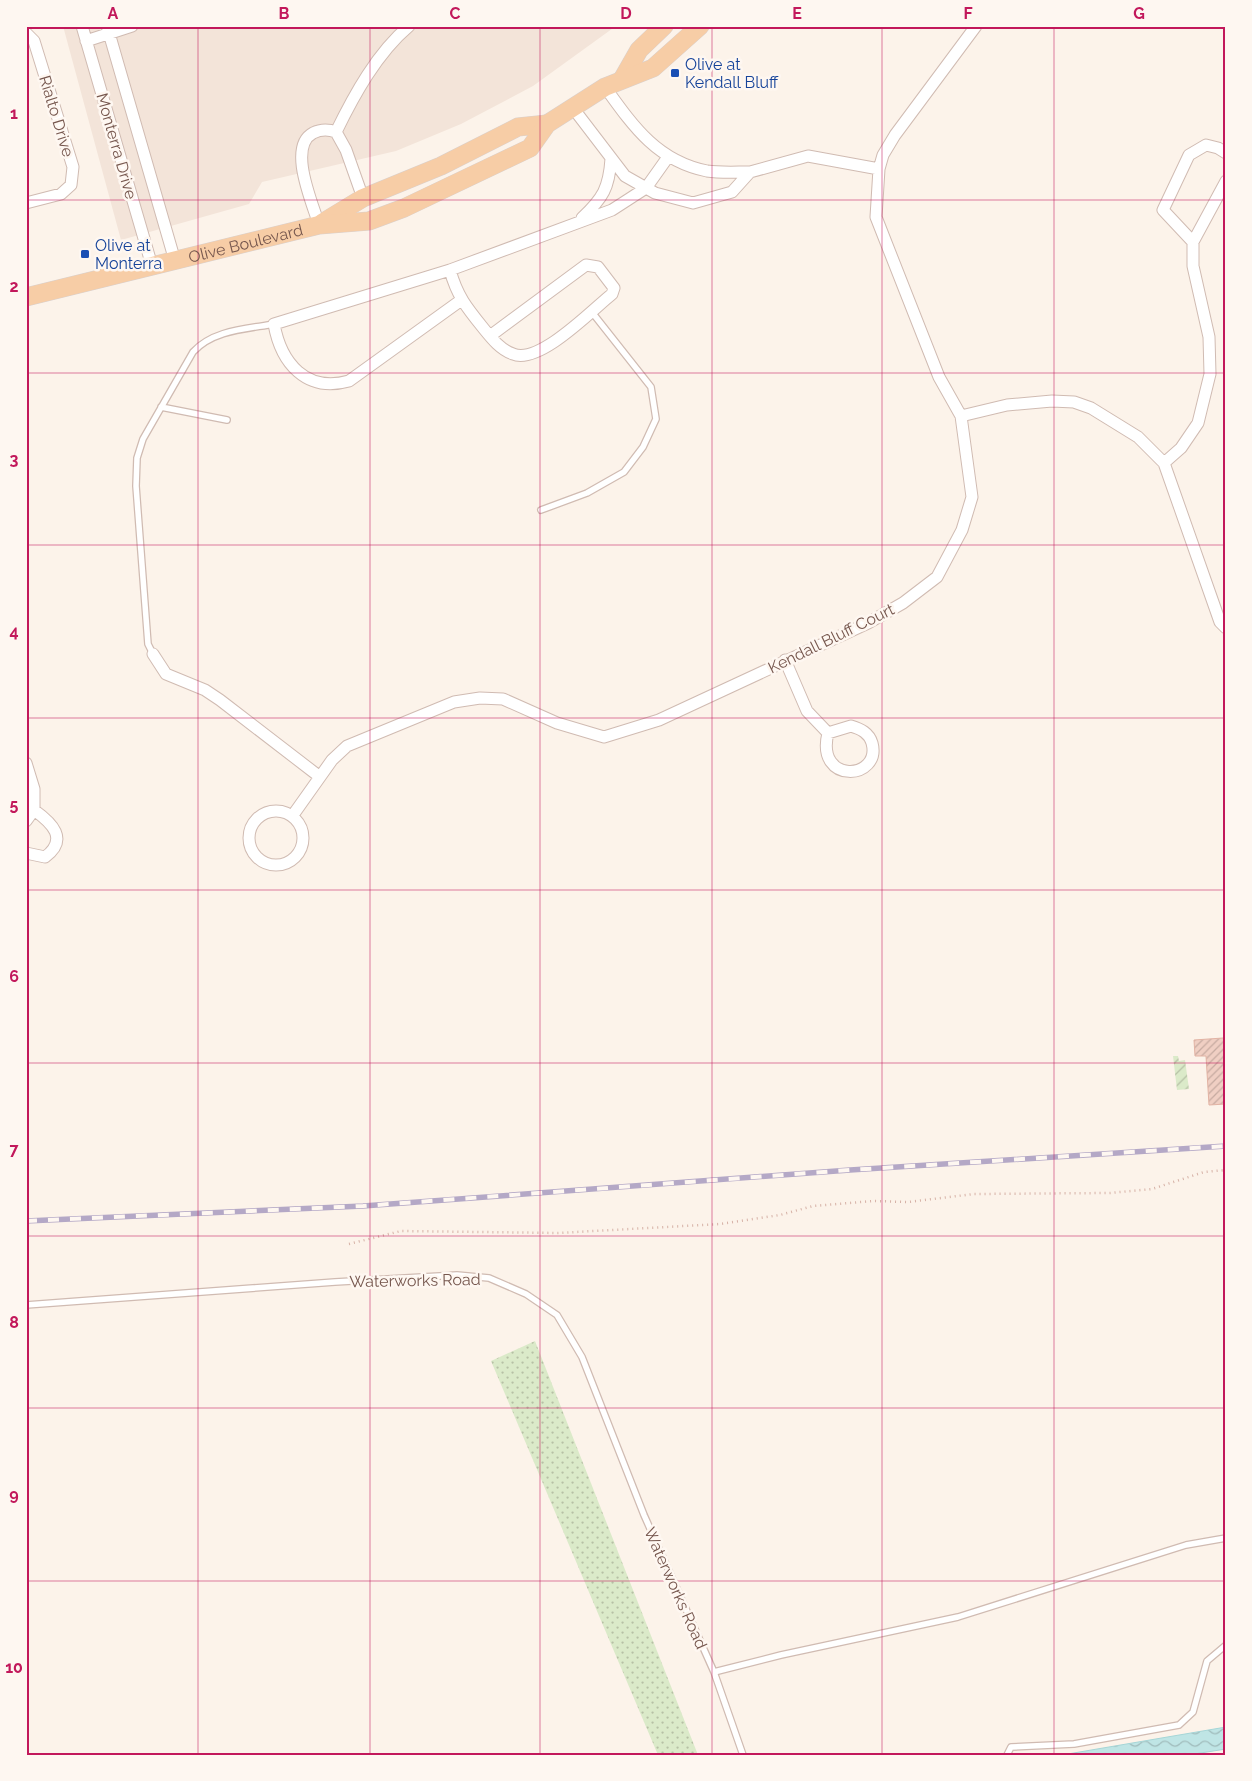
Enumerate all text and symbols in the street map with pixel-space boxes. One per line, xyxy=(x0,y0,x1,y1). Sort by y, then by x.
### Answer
text: A xyxy=(108,4,119,23)
text: B xyxy=(279,4,290,23)
text: C xyxy=(450,4,461,23)
text: D xyxy=(620,4,632,23)
text: E xyxy=(792,4,802,23)
text: F xyxy=(963,4,973,23)
text: G xyxy=(1133,4,1145,23)
place label: Olive at Kendall Bluff xyxy=(685,55,779,92)
marker: Olive at Kendall Bluff xyxy=(669,67,681,79)
street label: Rialto Drive xyxy=(35,73,78,159)
street label: Monterra Drive xyxy=(92,91,141,201)
text: 1 xyxy=(10,104,18,123)
street label: Olive Boulevard xyxy=(186,220,305,267)
place label: Olive at Monterra xyxy=(95,236,162,273)
marker: Olive at Monterra xyxy=(79,248,91,260)
text: 2 xyxy=(9,277,19,296)
text: 3 xyxy=(10,450,19,469)
street label: Kendall Bluff Court xyxy=(765,599,898,677)
text: 4 xyxy=(9,622,19,641)
text: 5 xyxy=(10,795,19,814)
text: 6 xyxy=(9,967,19,986)
text: 7 xyxy=(10,1140,19,1159)
street label: Waterworks Road xyxy=(349,1270,481,1291)
text: 8 xyxy=(9,1313,19,1332)
text: 9 xyxy=(9,1485,19,1504)
street label: Waterworks Road xyxy=(640,1524,711,1652)
text: 10 xyxy=(5,1658,23,1677)

